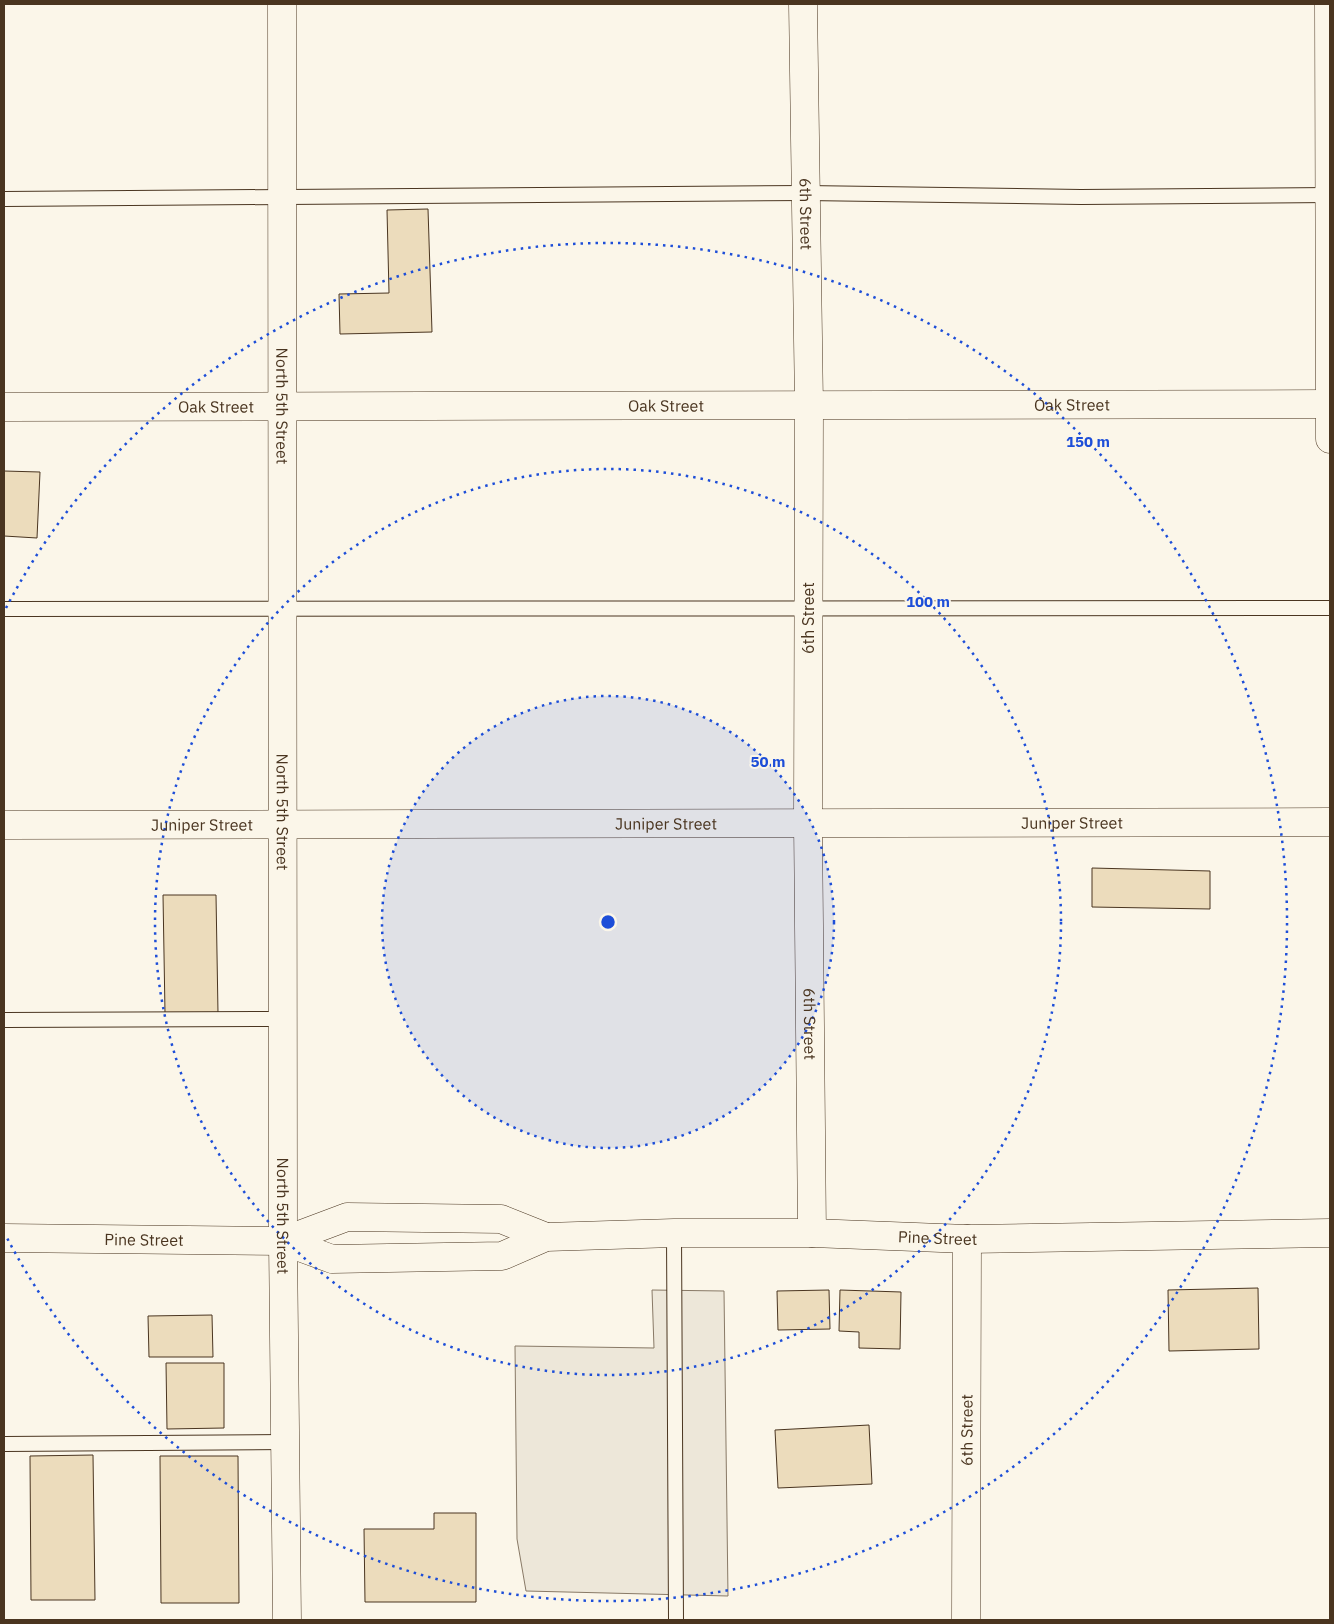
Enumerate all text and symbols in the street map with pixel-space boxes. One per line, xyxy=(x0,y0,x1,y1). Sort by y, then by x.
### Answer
street label: 6th Street xyxy=(796,178,817,250)
street label: North 5th Street xyxy=(272,348,292,464)
street label: Oak Street xyxy=(1034,394,1110,415)
street label: Oak Street xyxy=(628,395,704,416)
street label: Oak Street xyxy=(178,396,254,417)
text: 150 m xyxy=(1066,432,1110,451)
street label: 6th Street xyxy=(798,582,818,654)
text: 100 m xyxy=(906,592,950,611)
text: 50 m xyxy=(751,752,785,771)
street label: North 5th Street xyxy=(273,754,293,870)
street label: Juniper Street xyxy=(1021,812,1123,833)
street label: Juniper Street xyxy=(615,813,717,834)
street label: Juniper Street xyxy=(151,814,253,835)
centre of rings xyxy=(599,913,617,931)
street label: 6th Street xyxy=(800,988,820,1060)
street label: North 5th Street xyxy=(273,1158,293,1274)
street label: Pine Street xyxy=(898,1226,977,1249)
street label: Pine Street xyxy=(104,1229,184,1250)
street label: 6th Street xyxy=(956,1394,977,1466)

